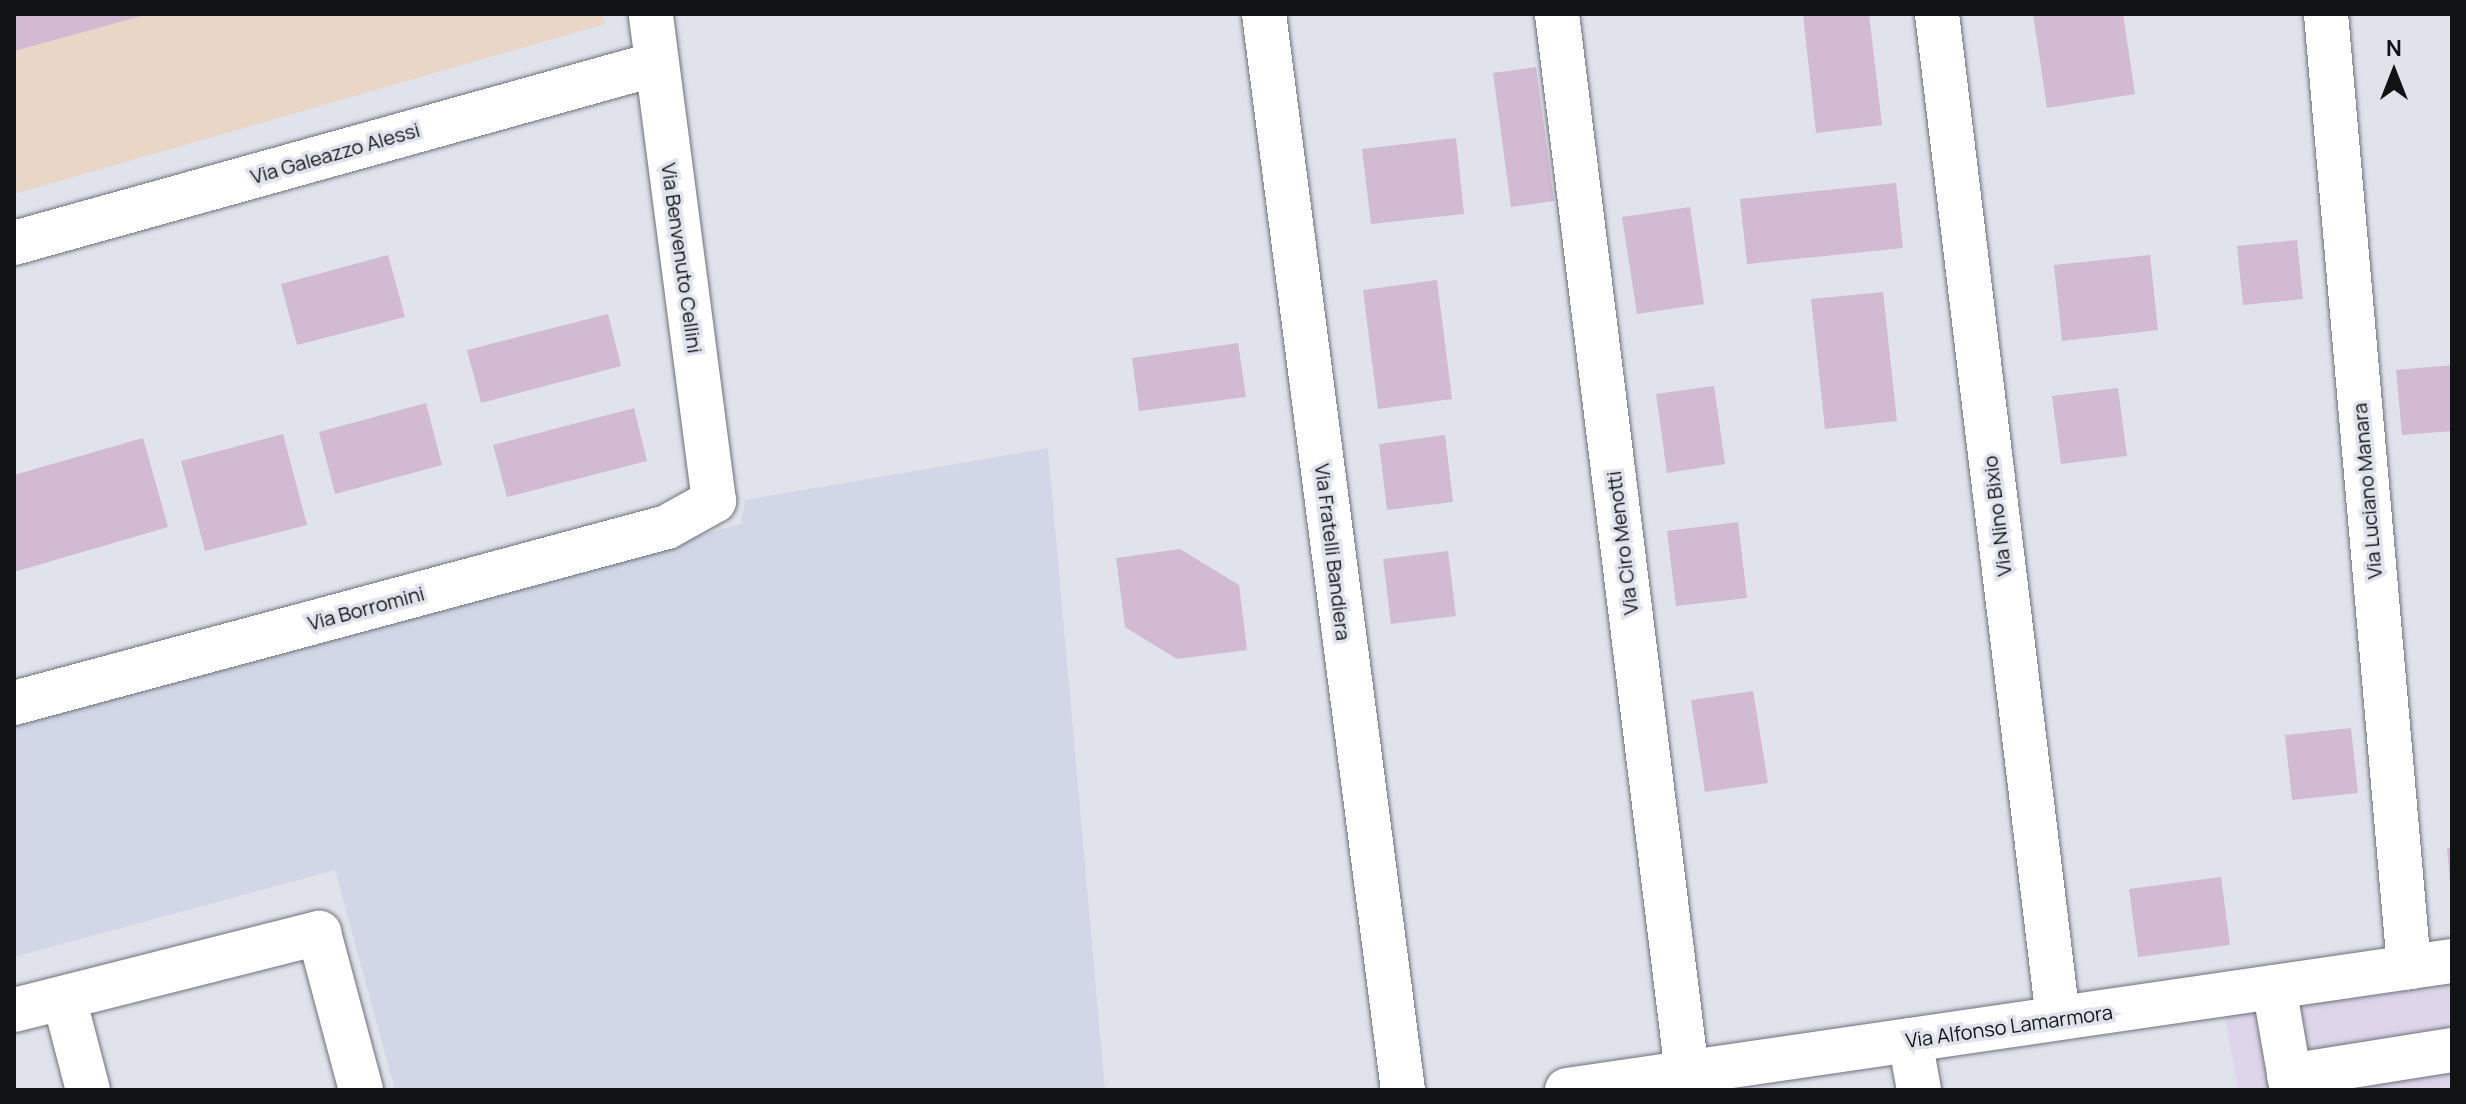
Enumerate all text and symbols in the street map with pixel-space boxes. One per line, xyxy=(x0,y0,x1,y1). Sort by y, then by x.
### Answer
north arrow xyxy=(2354,32,2434,112)
text: N xyxy=(2386,33,2402,63)
street label: Via Galeazzo Alessi xyxy=(248,117,422,189)
street label: Via Benvenuto Cellini xyxy=(657,161,707,355)
street label: Via Luciano Manara xyxy=(2347,402,2387,580)
street label: Via Nino Bixio xyxy=(1978,454,2016,578)
street label: Via Fratelli Bandiera xyxy=(1310,462,1356,642)
street label: Via Ciro Menotti xyxy=(1601,470,1643,616)
street label: Via Borromini xyxy=(305,581,427,635)
street label: Via Alfonso Lamarmora xyxy=(1904,1000,2114,1052)

